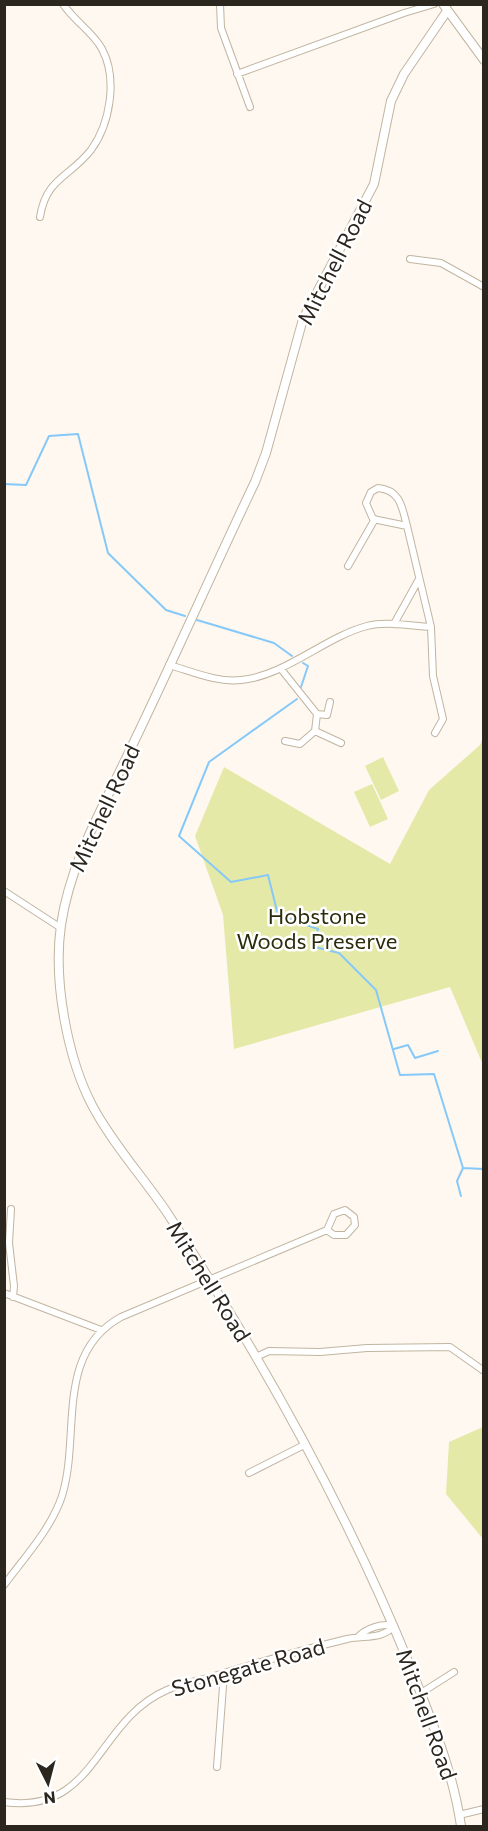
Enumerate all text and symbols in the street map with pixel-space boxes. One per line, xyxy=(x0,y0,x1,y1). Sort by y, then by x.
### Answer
street label: Mitchell Road xyxy=(291,195,377,329)
street label: Mitchell Road xyxy=(63,740,145,876)
park label: Hobstone Woods Preserve xyxy=(237,902,397,954)
street label: Mitchell Road xyxy=(161,1216,257,1346)
street label: Stonegate Road xyxy=(168,1632,328,1702)
street label: Mitchell Road xyxy=(391,1645,463,1783)
north arrow xyxy=(18,1753,78,1813)
text: N xyxy=(43,1788,57,1808)

